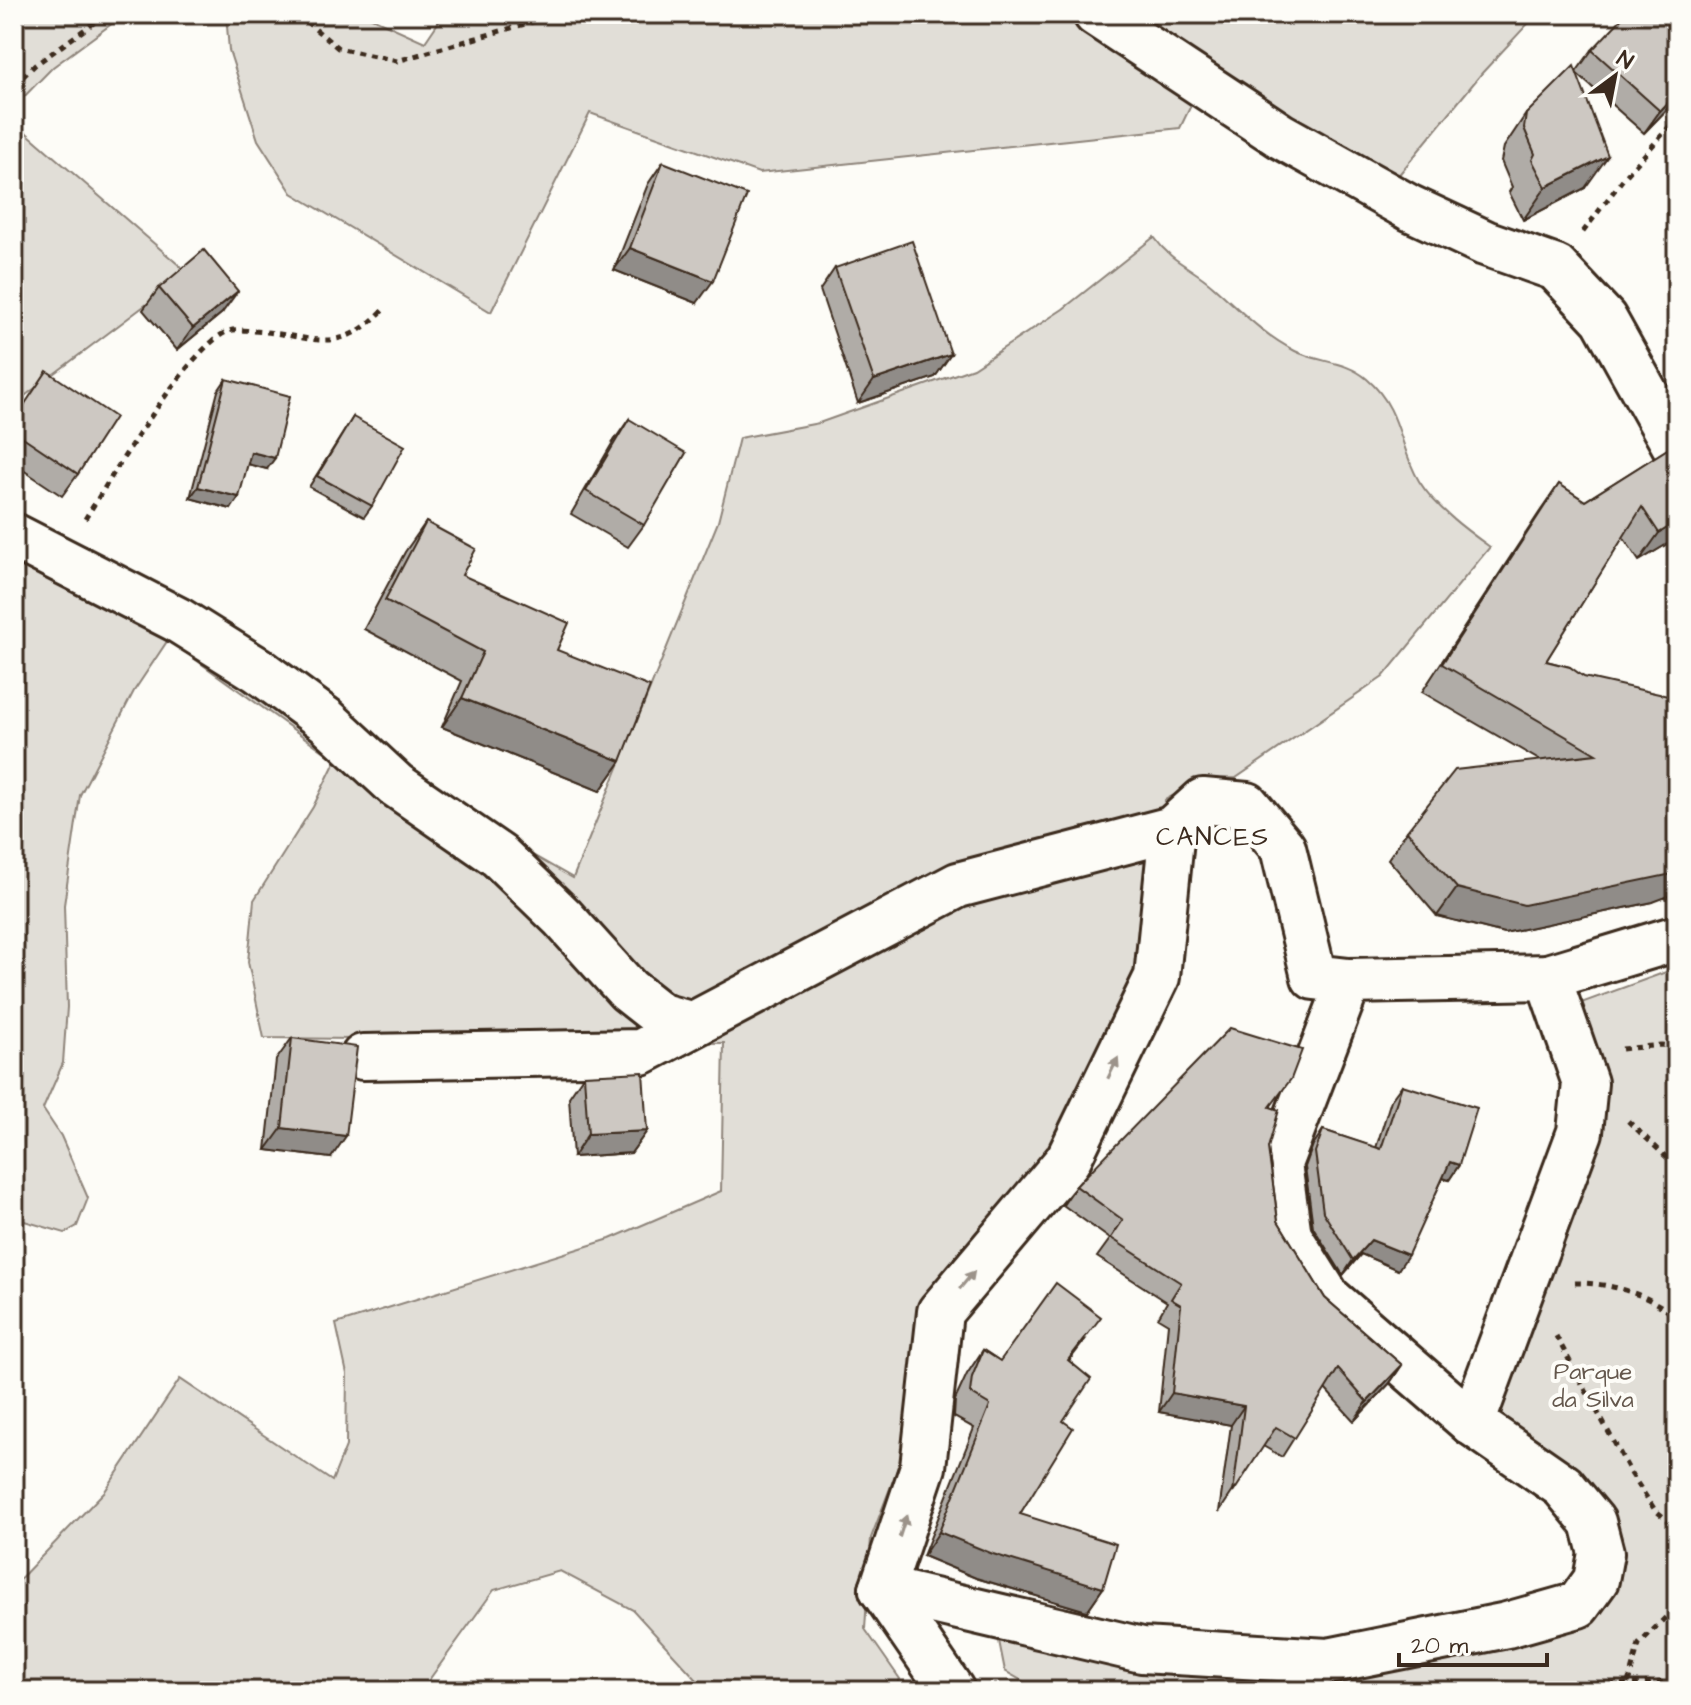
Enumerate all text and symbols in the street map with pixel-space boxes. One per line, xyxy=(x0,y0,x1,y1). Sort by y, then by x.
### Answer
north arrow xyxy=(1575,36,1655,116)
text: N xyxy=(1611,44,1639,77)
district label: CANCES xyxy=(1156,819,1270,855)
one-way arrow xyxy=(1106,1056,1120,1079)
one-way arrow xyxy=(958,1270,975,1290)
park label: Parque da Silva xyxy=(1552,1355,1634,1417)
one-way arrow xyxy=(898,1514,910,1538)
scale bar xyxy=(1399,1617,1547,1667)
text: 20 m xyxy=(1411,1629,1468,1663)

